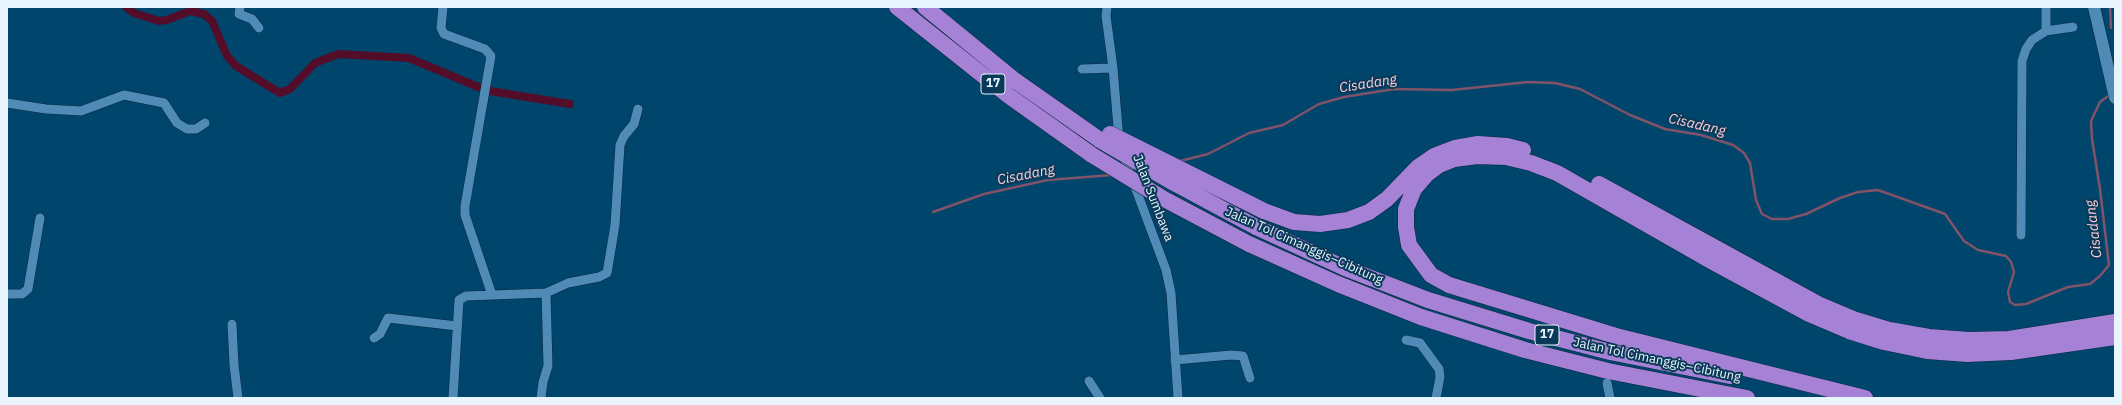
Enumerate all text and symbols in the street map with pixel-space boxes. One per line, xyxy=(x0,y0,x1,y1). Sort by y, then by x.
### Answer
water label: Cisadang xyxy=(1338,71,1398,97)
road number: 17 xyxy=(981,74,1005,94)
water label: Cisadang xyxy=(1667,110,1727,140)
street label: Jalan Sumbawa xyxy=(1129,152,1177,244)
water label: Cisadang xyxy=(996,161,1056,189)
water label: Cisadang xyxy=(2082,199,2106,259)
street label: Jalan Tol Cimanggis–Cibitung xyxy=(1223,204,1385,288)
road number: 17 xyxy=(1535,325,1559,345)
street label: Jalan Tol Cimanggis–Cibitung xyxy=(1572,335,1742,385)

